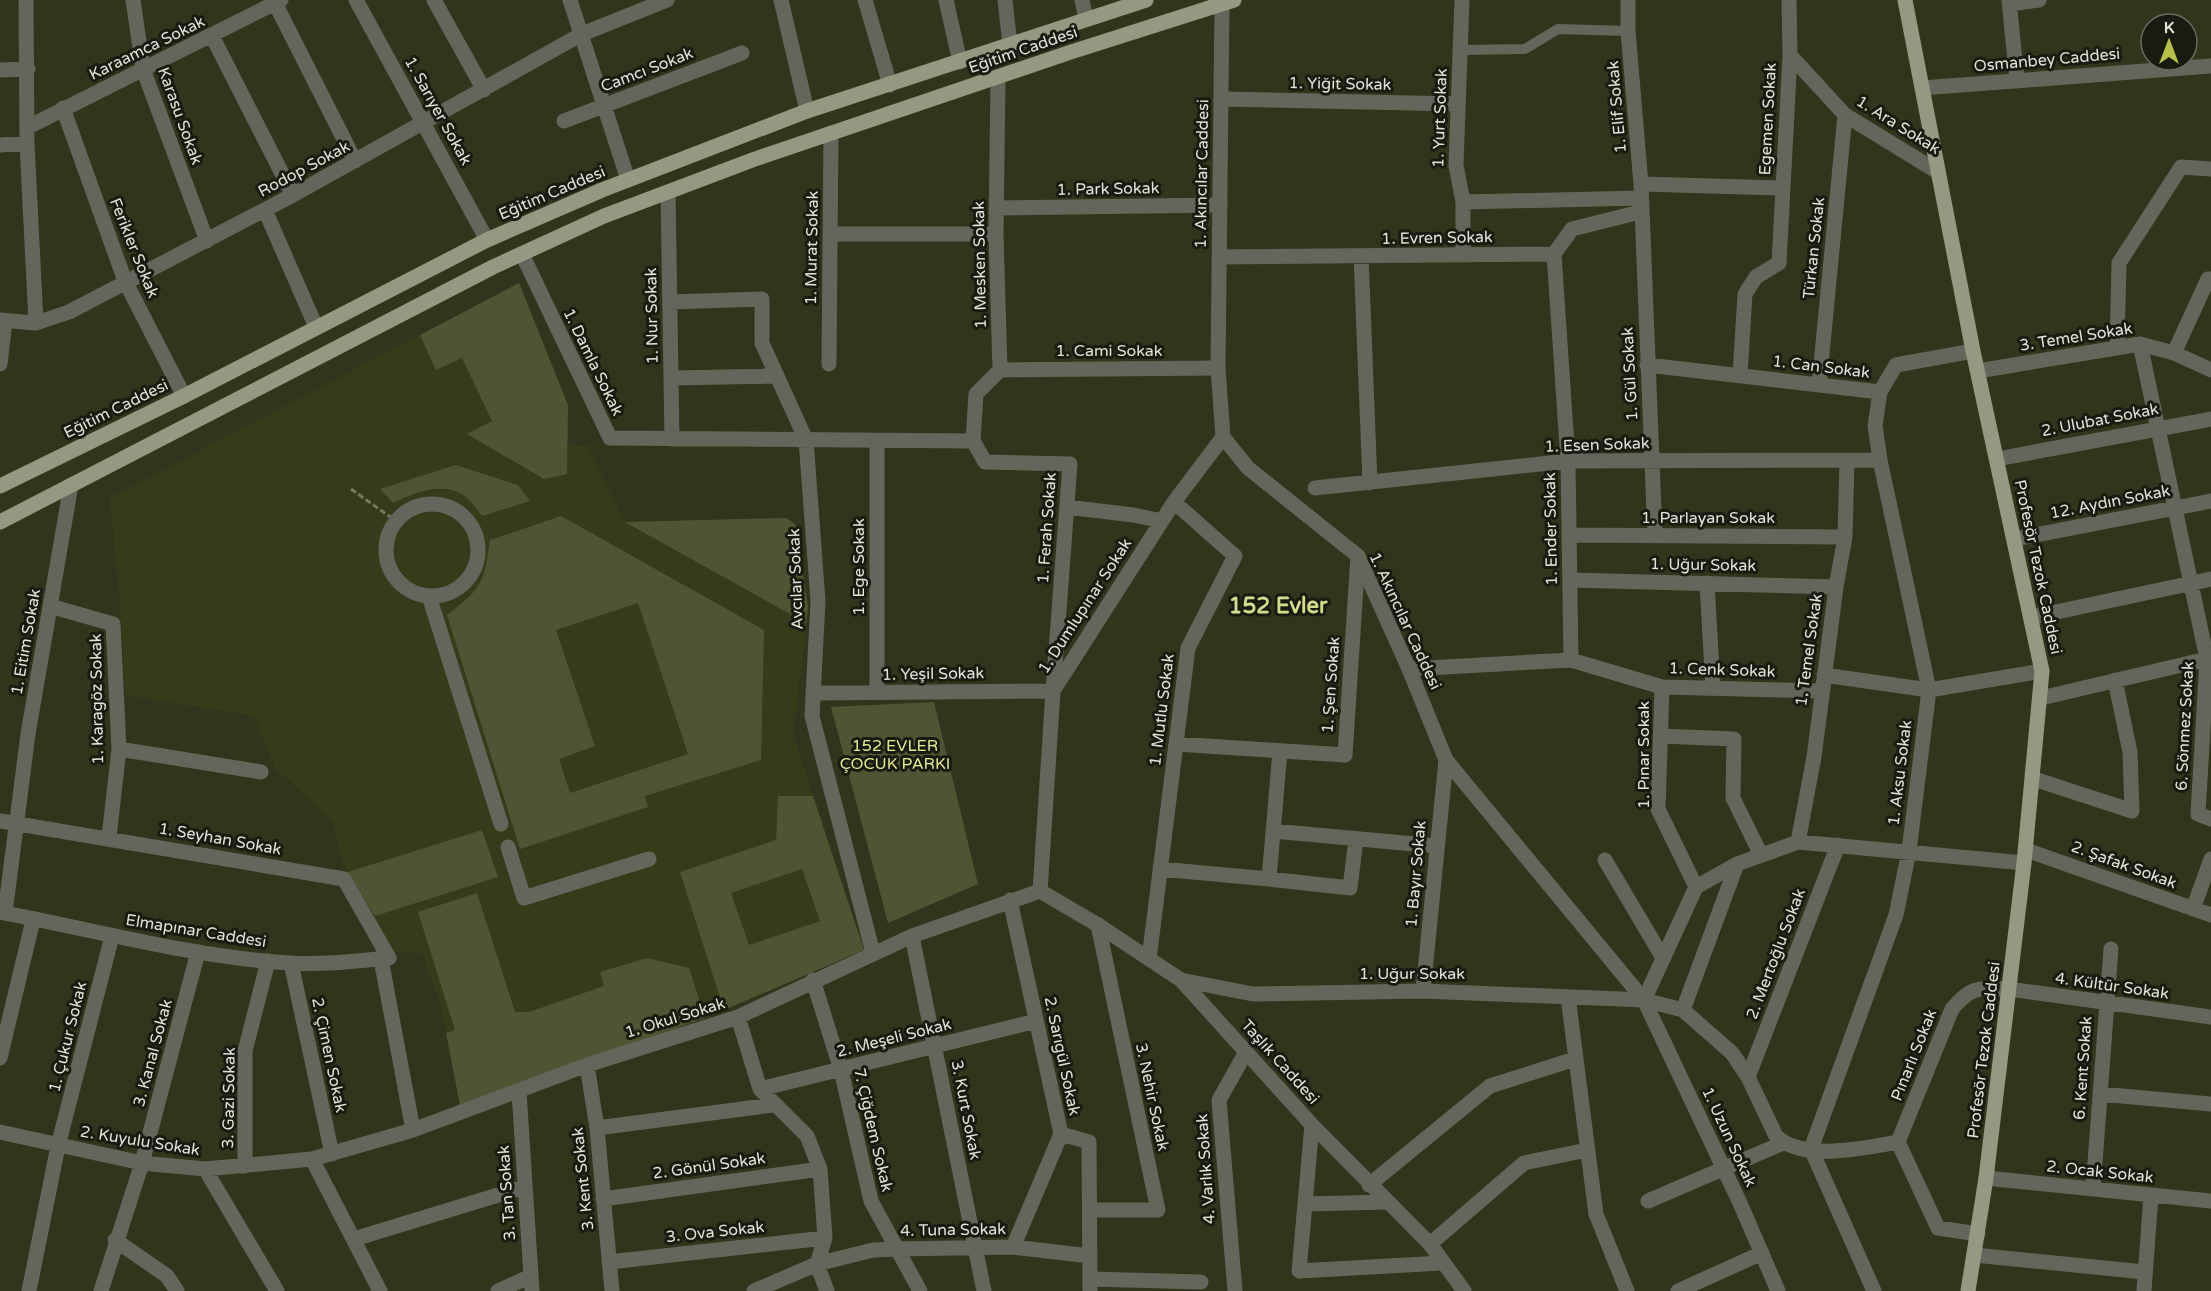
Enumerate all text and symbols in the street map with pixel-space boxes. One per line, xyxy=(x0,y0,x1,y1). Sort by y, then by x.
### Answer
street label: Karaamca Sokak xyxy=(86,11,208,85)
north arrow xyxy=(2139,12,2199,72)
text: K xyxy=(2164,18,2175,38)
street label: Eğitim Caddesi xyxy=(966,22,1080,78)
street label: Camcı Sokak xyxy=(598,43,696,97)
street label: Osmanbey Caddesi xyxy=(1973,44,2121,76)
street label: 1. Sarıyer Sokak xyxy=(400,53,476,169)
street label: 1. Elif Sokak xyxy=(1603,60,1631,154)
street label: Egemen Sokak xyxy=(1755,62,1781,176)
street label: Karasu Sokak xyxy=(153,65,207,168)
street label: 1. Yurt Sokak xyxy=(1428,68,1452,168)
street label: 1. Yiğit Sokak xyxy=(1289,73,1392,95)
street label: 1. Ara Sokak xyxy=(1852,91,1944,159)
street label: 1. Akıncılar Caddesi xyxy=(1191,99,1213,249)
street label: Rodop Sokak xyxy=(255,136,354,202)
street label: Eğitim Caddesi xyxy=(496,162,608,224)
street label: 1. Park Sokak xyxy=(1057,178,1160,200)
street label: 1. Murat Sokak xyxy=(801,190,823,305)
street label: Ferikler Sokak xyxy=(105,195,163,301)
street label: Türkan Sokak xyxy=(1799,196,1829,300)
street label: 1. Mesken Sokak xyxy=(969,201,991,329)
street label: 1. Evren Sokak xyxy=(1381,227,1493,249)
street label: 1. Nur Sokak xyxy=(641,267,663,365)
street label: 1. Damla Sokak xyxy=(558,305,628,419)
street label: 3. Temel Sokak xyxy=(2018,318,2134,356)
street label: 1. Gül Sokak xyxy=(1618,326,1642,422)
street label: 1. Cami Sokak xyxy=(1055,341,1163,361)
street label: 1. Can Sokak xyxy=(1771,351,1871,383)
street label: Eğitim Caddesi xyxy=(60,375,172,443)
street label: 2. Ulubat Sokak xyxy=(2040,399,2161,441)
street label: 1. Esen Sokak xyxy=(1544,433,1650,457)
street label: 1. Ferah Sokak xyxy=(1033,471,1061,584)
street label: 1. Ender Sokak xyxy=(1540,472,1562,586)
street label: Profesör Tezok Caddesi xyxy=(2010,478,2066,656)
street label: 12. Aydın Sokak xyxy=(2048,480,2172,523)
street label: 1. Parlayan Sokak xyxy=(1641,508,1775,528)
street label: 1. Ege Sokak xyxy=(849,518,869,616)
street label: Avcılar Sokak xyxy=(784,528,808,630)
street label: 1. Dumlupınar Sokak xyxy=(1034,534,1136,677)
street label: 1. Akıncılar Caddesi xyxy=(1364,549,1446,693)
street label: 1. Uğur Sokak xyxy=(1650,554,1757,576)
street label: 1. Eitim Sokak xyxy=(7,587,45,697)
street label: 1. Temel Sokak xyxy=(1791,592,1827,708)
district label: 152 Evler xyxy=(1229,593,1328,619)
street label: 1. Karagöz Sokak xyxy=(86,633,108,765)
street label: 1. Şen Sokak xyxy=(1318,636,1344,734)
street label: 1. Mutlu Sokak xyxy=(1145,652,1179,767)
street label: 1. Cenk Sokak xyxy=(1668,658,1776,682)
street label: 6. Sönmez Sokak xyxy=(2172,661,2198,791)
street label: 1. Yeşil Sokak xyxy=(882,663,984,685)
street label: 1. Pınar Sokak xyxy=(1634,701,1654,809)
street label: 1. Aksu Sokak xyxy=(1884,719,1916,827)
park label: 152 EVLER ÇOCUK PARKI xyxy=(840,736,950,774)
street label: 1. Seyhan Sokak xyxy=(157,818,283,860)
street label: 1. Bayır Sokak xyxy=(1401,820,1431,928)
street label: 2. Şafak Sokak xyxy=(2069,837,2180,893)
street label: 2. Mertoğlu Sokak xyxy=(1742,886,1810,1022)
street label: Elmapınar Caddesi xyxy=(124,910,268,952)
street label: Profesör Tezok Caddesi xyxy=(1963,960,2005,1140)
street label: 1. Uğur Sokak xyxy=(1359,964,1465,984)
street label: 4. Kültür Sokak xyxy=(2054,968,2171,1004)
street label: 1. Çukur Sokak xyxy=(45,979,92,1095)
street label: 1. Okul Sokak xyxy=(622,993,728,1043)
street label: 2. Sarıgül Sokak xyxy=(1040,995,1084,1118)
street label: 2. Çimen Sokak xyxy=(307,996,351,1115)
street label: 3. Kanal Sokak xyxy=(129,997,177,1109)
street label: Pınarlı Sokak xyxy=(1886,1006,1942,1104)
street label: 2. Meşeli Sokak xyxy=(835,1014,954,1062)
street label: 6. Kent Sokak xyxy=(2069,1015,2097,1120)
street label: Taşlık Caddesi xyxy=(1237,1016,1323,1108)
street label: 3. Nehir Sokak xyxy=(1131,1041,1173,1153)
street label: 3. Gazi Sokak xyxy=(218,1047,240,1149)
street label: 3. Kurt Sokak xyxy=(947,1058,986,1162)
street label: 7. Çiğdem Sokak xyxy=(849,1066,897,1194)
street label: 1. Uzun Sokak xyxy=(1697,1084,1761,1190)
street label: 4. Varlık Sokak xyxy=(1192,1113,1220,1225)
street label: 2. Kuyulu Sokak xyxy=(79,1122,202,1160)
street label: 3. Kent Sokak xyxy=(568,1126,598,1232)
street label: 3. Tan Sokak xyxy=(494,1144,520,1241)
street label: 2. Gönül Sokak xyxy=(651,1148,767,1184)
street label: 2. Ocak Sokak xyxy=(2046,1156,2155,1188)
street label: 3. Ova Sokak xyxy=(665,1217,765,1247)
street label: 4. Tuna Sokak xyxy=(900,1219,1006,1241)

